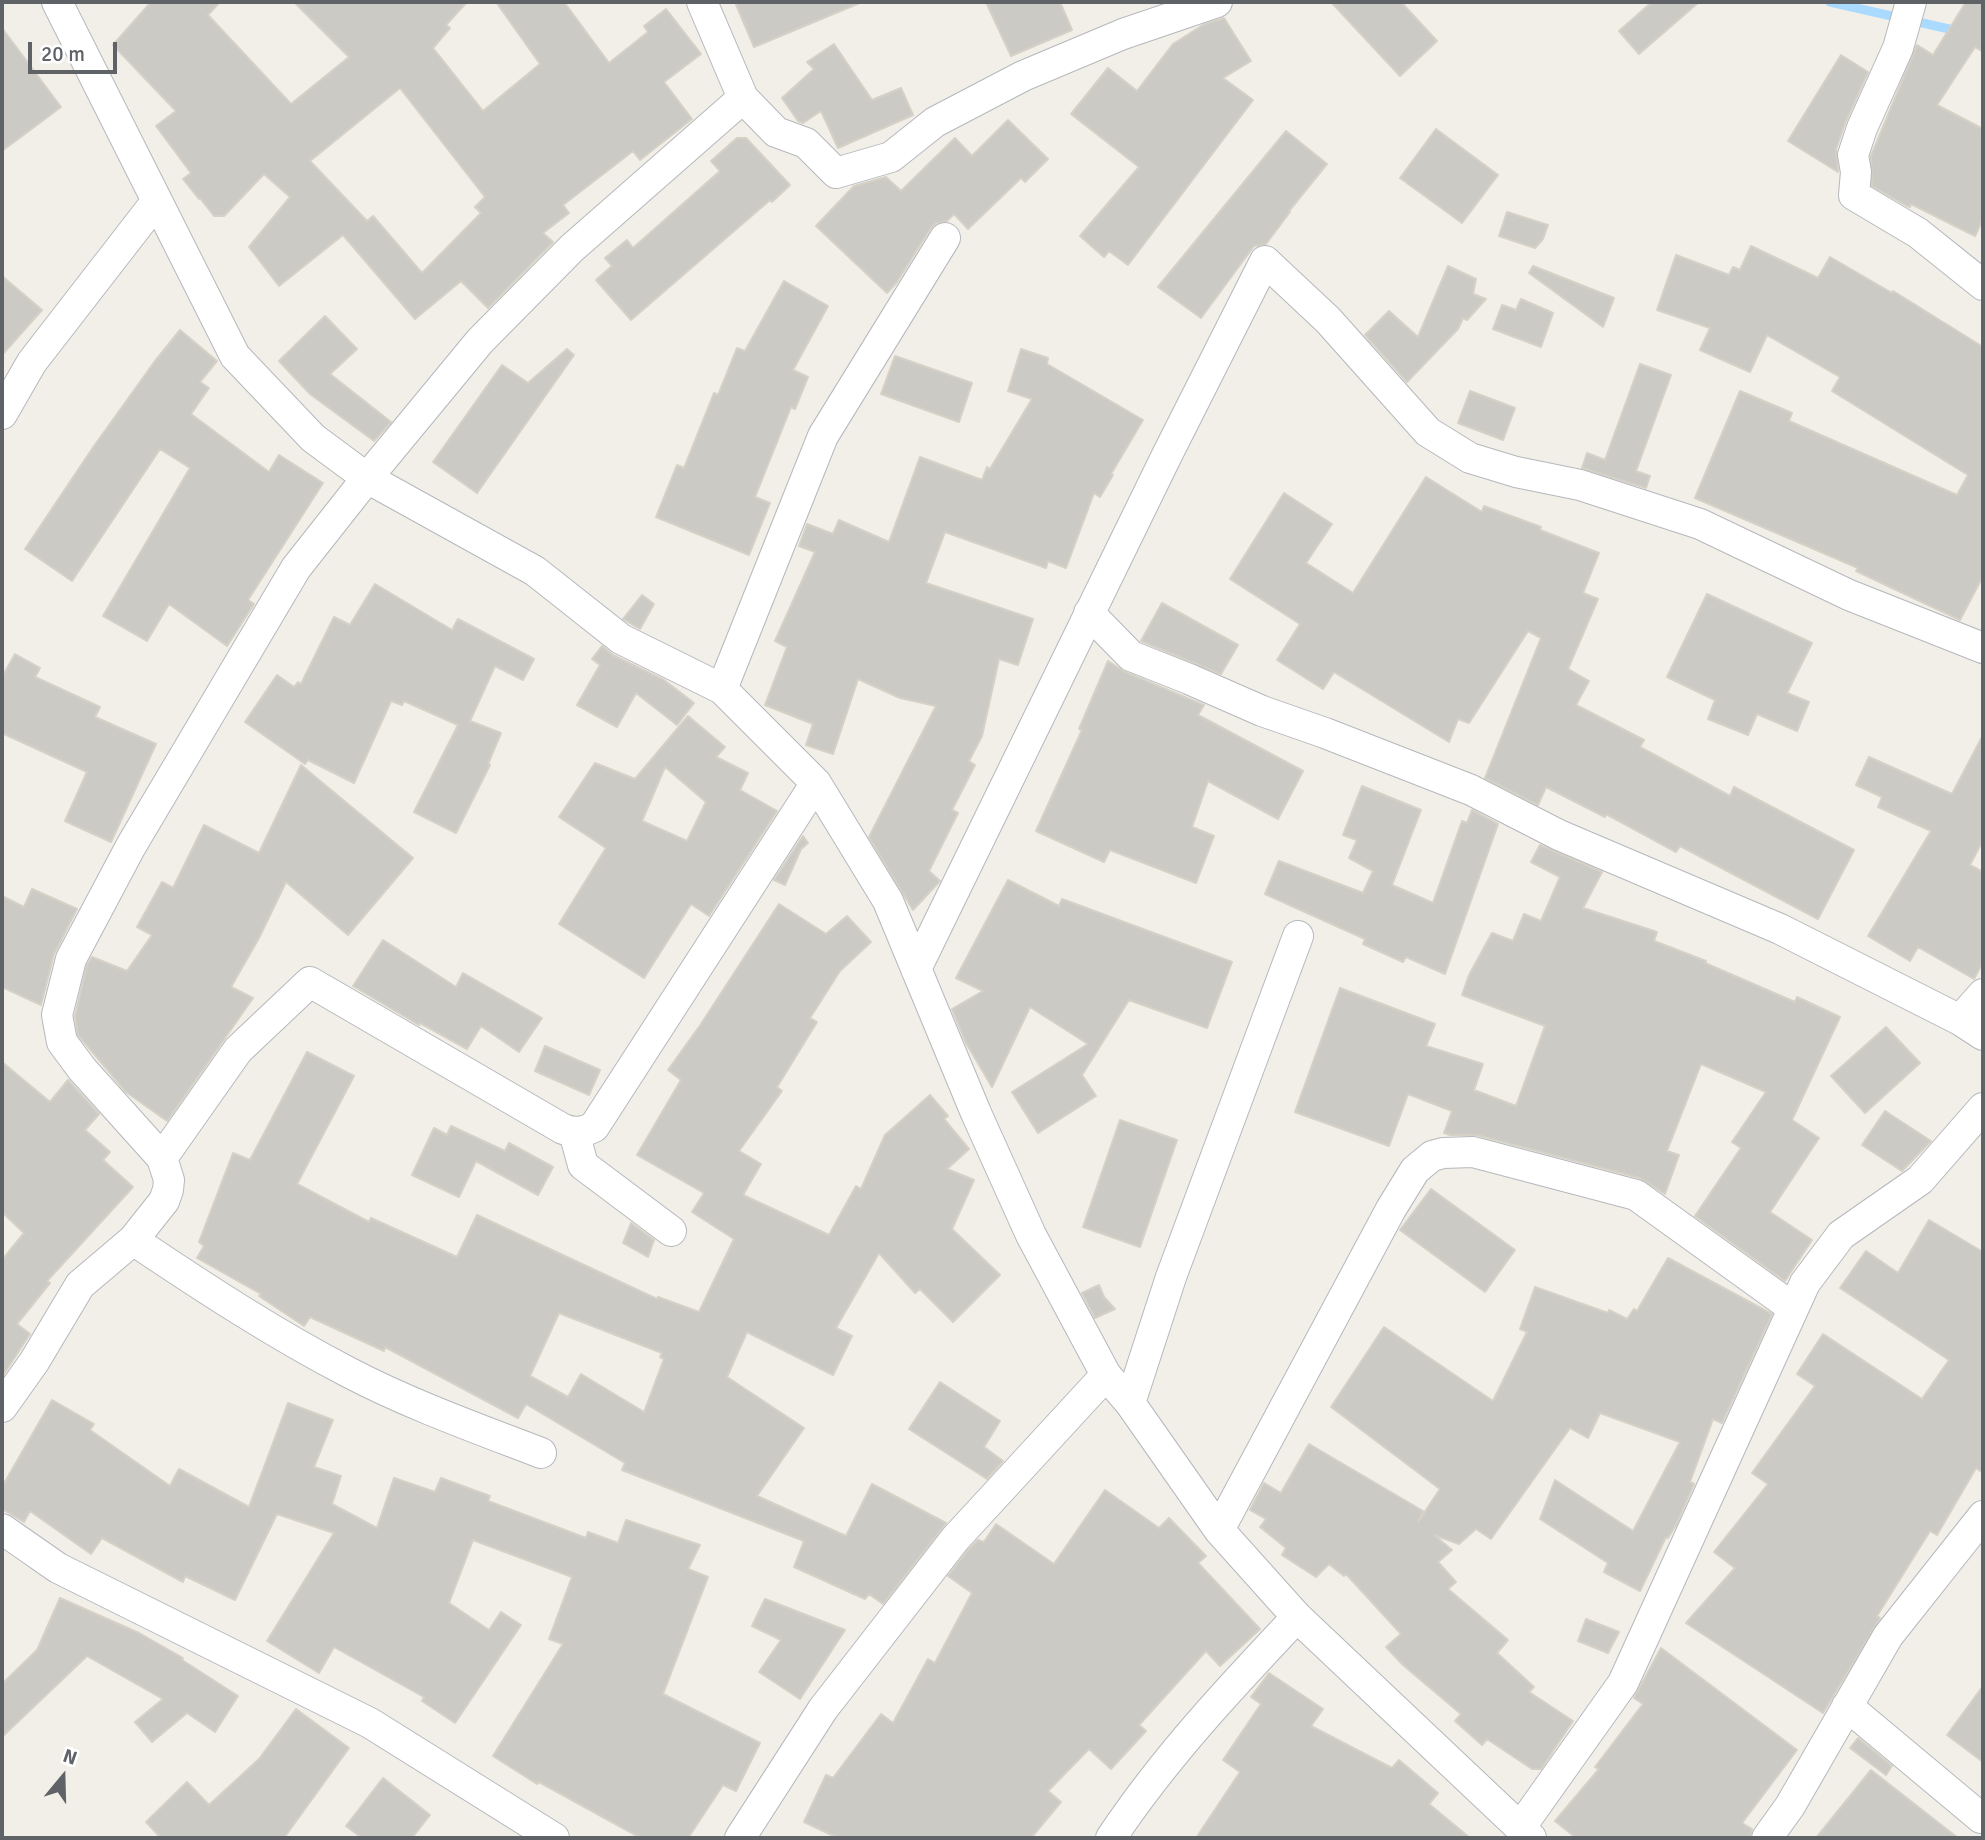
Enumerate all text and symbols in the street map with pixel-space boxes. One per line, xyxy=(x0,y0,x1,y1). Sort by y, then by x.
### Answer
scale bar xyxy=(32,28,121,72)
text: 20 m xyxy=(41,41,85,67)
north arrow xyxy=(28,1742,98,1812)
text: N xyxy=(60,1744,80,1771)

